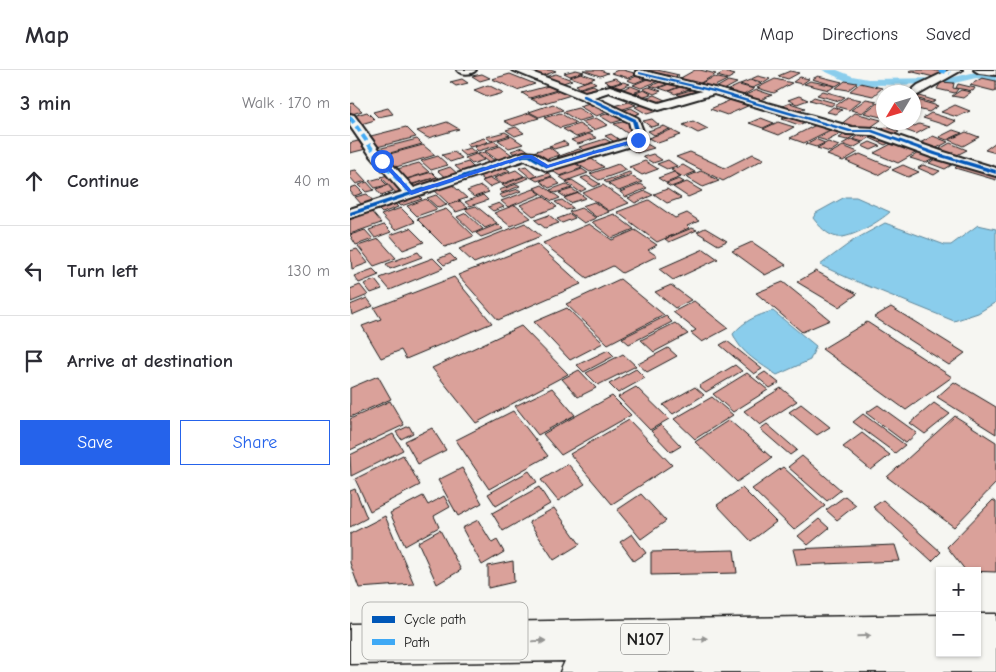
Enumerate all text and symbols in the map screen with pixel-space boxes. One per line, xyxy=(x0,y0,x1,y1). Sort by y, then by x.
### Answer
text: Map xyxy=(25,21,69,49)
text: Map xyxy=(760,24,794,45)
text: Directions xyxy=(822,24,898,45)
text: Saved xyxy=(926,24,971,45)
north arrow xyxy=(876,85,921,130)
text: 3 min xyxy=(20,91,71,115)
text: Walk · 170 m xyxy=(242,94,330,112)
route end xyxy=(627,129,650,152)
route start xyxy=(371,150,394,173)
icon: ahead xyxy=(20,167,48,195)
text: Continue xyxy=(67,170,139,192)
text: 40 m xyxy=(294,172,330,190)
icon: left xyxy=(20,257,48,285)
text: Turn left xyxy=(67,260,138,282)
text: 130 m xyxy=(287,262,330,280)
icon: arrive xyxy=(20,347,48,375)
text: Arrive at destination xyxy=(67,350,233,372)
button: Save xyxy=(20,420,170,465)
button: Share xyxy=(180,420,330,465)
map controls xyxy=(936,567,981,657)
button: + xyxy=(936,567,981,612)
legend xyxy=(362,602,528,660)
text: Cycle path xyxy=(404,611,466,628)
button: − xyxy=(936,612,981,657)
road number: N107 xyxy=(621,624,669,654)
one-way arrow xyxy=(856,632,872,640)
text: Path xyxy=(404,634,430,651)
one-way arrow xyxy=(693,634,709,642)
one-way arrow xyxy=(531,637,547,645)

